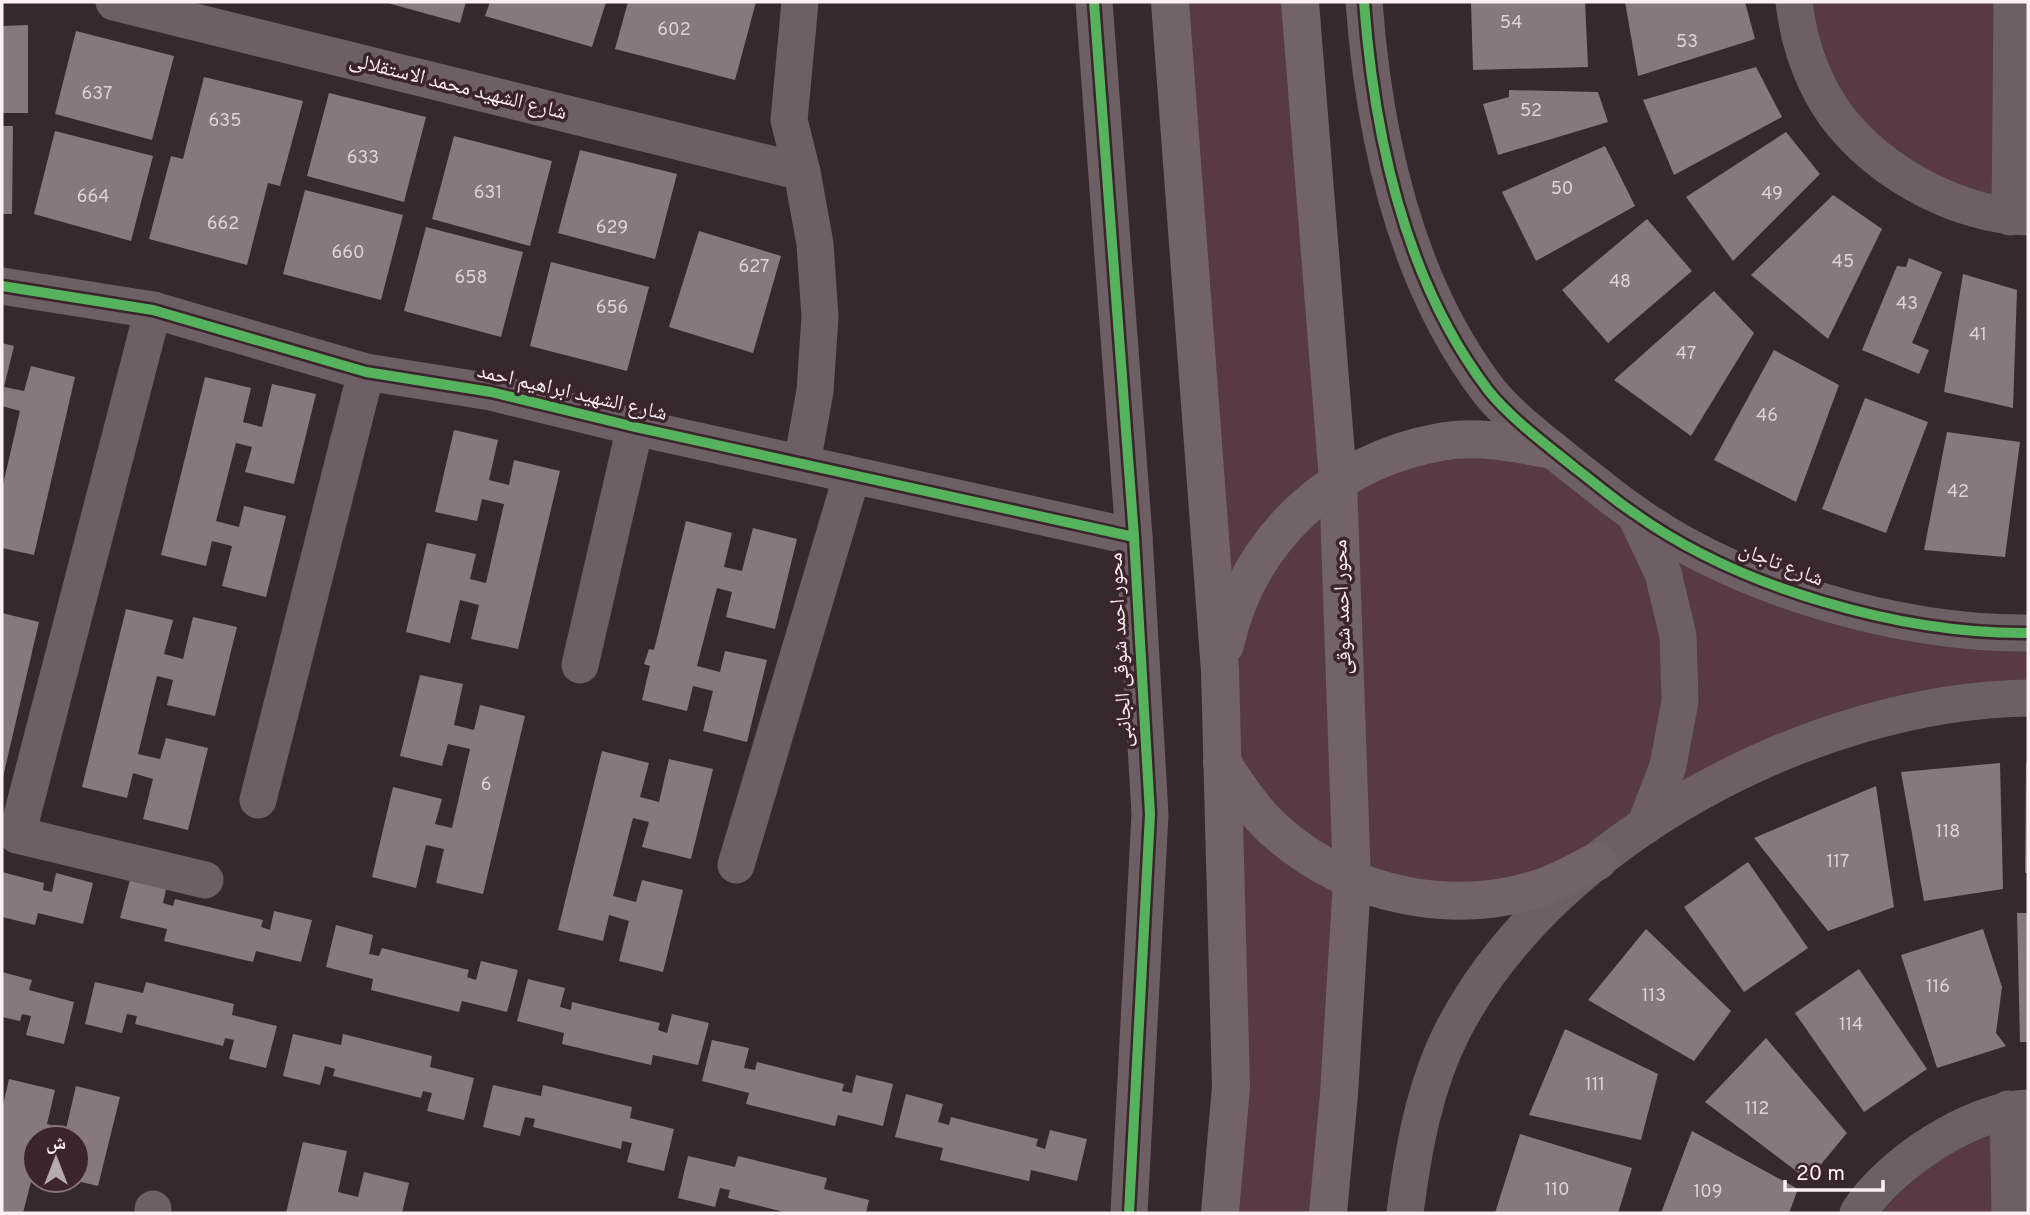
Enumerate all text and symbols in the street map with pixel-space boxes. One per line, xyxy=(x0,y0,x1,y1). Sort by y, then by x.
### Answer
house number: 54 xyxy=(1500,12,1522,35)
house number: 602 xyxy=(657,19,691,42)
house number: 53 xyxy=(1676,31,1698,54)
street label: شارع الشهيد محمد الاستقلالى xyxy=(347,47,569,127)
house number: 637 xyxy=(82,83,112,106)
house number: 52 xyxy=(1520,100,1542,123)
house number: 635 xyxy=(209,110,241,133)
house number: 633 xyxy=(347,147,379,170)
house number: 50 xyxy=(1551,178,1573,201)
house number: 631 xyxy=(474,182,502,205)
house number: 49 xyxy=(1761,183,1783,206)
house number: 664 xyxy=(77,186,109,209)
house number: 662 xyxy=(207,213,239,236)
house number: 629 xyxy=(596,217,628,240)
house number: 660 xyxy=(331,242,365,265)
house number: 45 xyxy=(1832,251,1854,274)
house number: 627 xyxy=(739,256,769,279)
house number: 658 xyxy=(455,267,487,290)
house number: 48 xyxy=(1609,271,1631,294)
house number: 43 xyxy=(1896,293,1918,316)
house number: 656 xyxy=(596,297,628,320)
house number: 41 xyxy=(1969,324,1987,347)
house number: 47 xyxy=(1676,343,1696,366)
street label: شارع الشهيد ابراهيم احمد xyxy=(474,358,670,428)
house number: 46 xyxy=(1756,405,1778,428)
house number: 42 xyxy=(1947,481,1969,504)
street label: شارع تاجان xyxy=(1735,537,1827,593)
street label: محور احمد شوقى xyxy=(1327,539,1359,675)
street label: محور احمد شوقى الجانبى xyxy=(1102,552,1140,748)
house number: 6 xyxy=(481,774,491,797)
house number: 118 xyxy=(1936,821,1960,844)
house number: 117 xyxy=(1827,851,1849,874)
house number: 116 xyxy=(1926,976,1950,999)
house number: 113 xyxy=(1642,985,1666,1008)
house number: 114 xyxy=(1839,1014,1863,1037)
house number: 111 xyxy=(1585,1074,1605,1097)
house number: 112 xyxy=(1745,1098,1769,1121)
north arrow xyxy=(21,1124,91,1194)
text: ش xyxy=(46,1132,66,1156)
scale bar xyxy=(1785,1148,1883,1192)
text: 20 m xyxy=(1796,1161,1845,1188)
house number: 110 xyxy=(1545,1179,1569,1202)
house number: 109 xyxy=(1693,1181,1723,1204)

